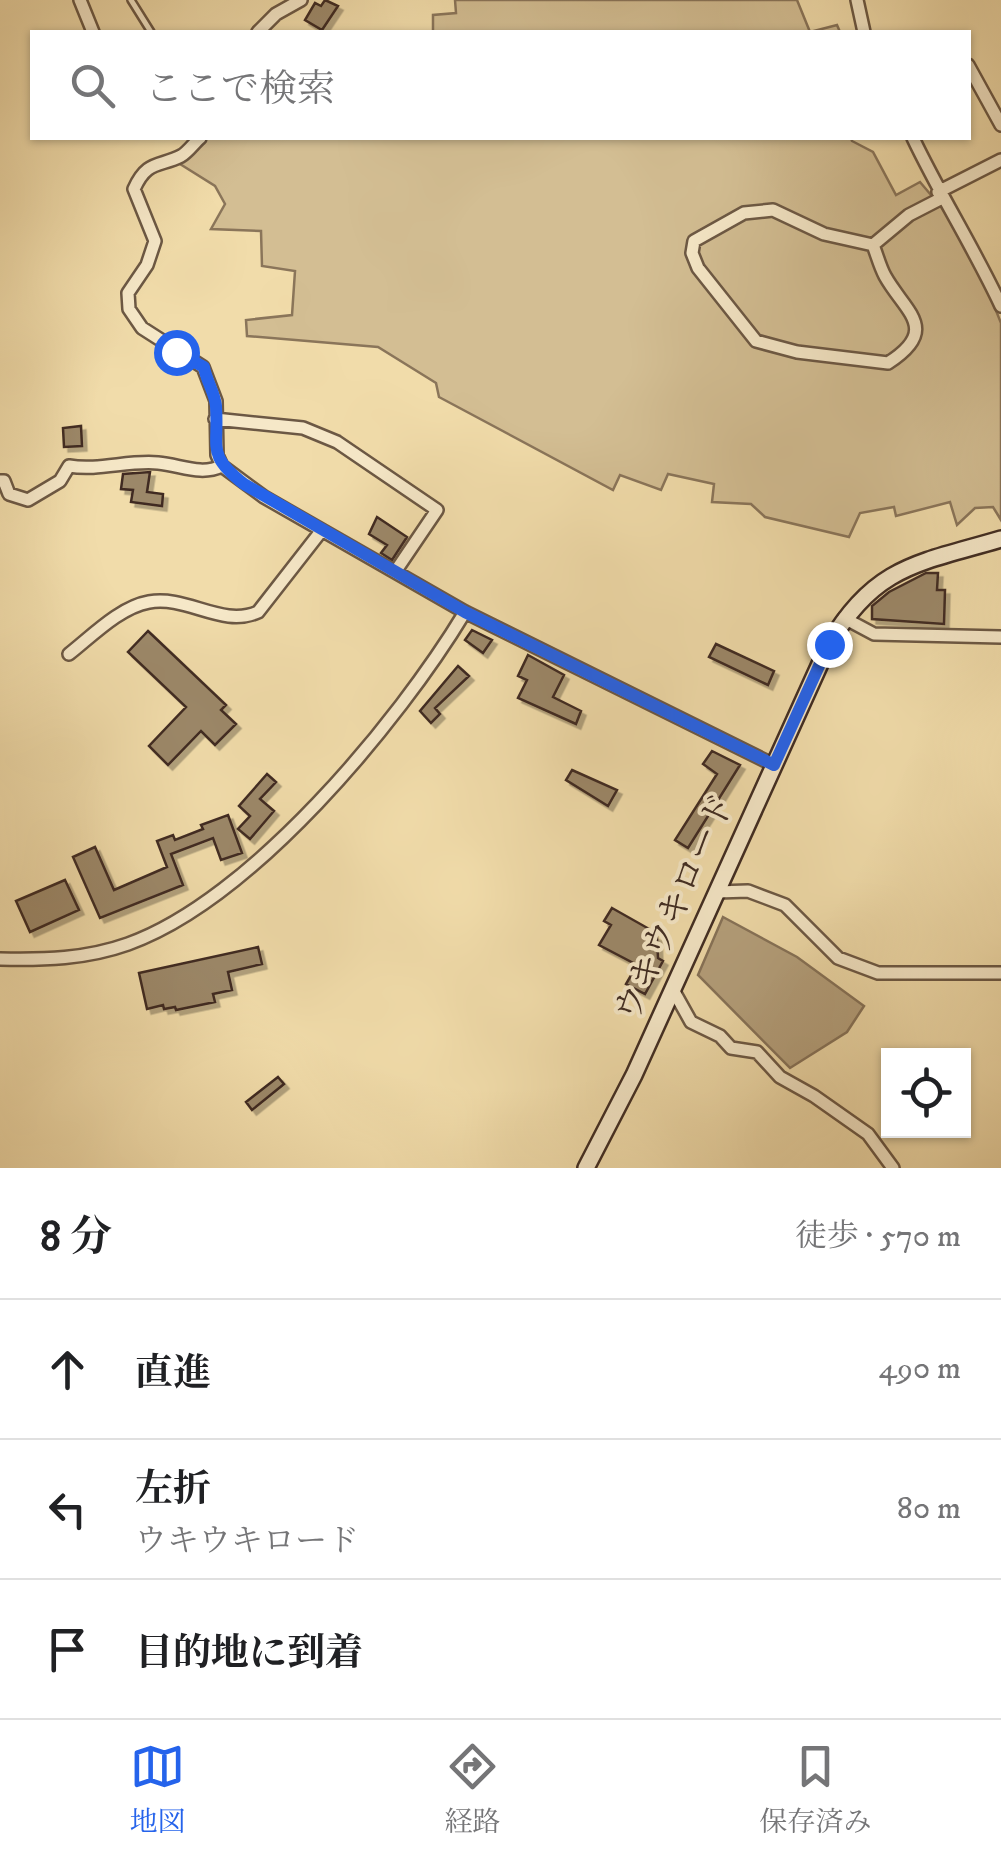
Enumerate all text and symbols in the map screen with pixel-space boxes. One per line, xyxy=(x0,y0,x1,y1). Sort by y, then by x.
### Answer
search box xyxy=(30,30,971,140)
icon: search xyxy=(65,58,120,113)
text: ここで検索 xyxy=(145,66,335,114)
route start xyxy=(154,330,200,376)
route end xyxy=(807,622,853,668)
street label: ウキウキロード xyxy=(606,787,746,1029)
map controls xyxy=(881,1048,971,1138)
button: locate xyxy=(881,1048,971,1138)
text: 8 分 xyxy=(40,1212,112,1264)
text: 徒歩 · 570 m xyxy=(795,1217,961,1257)
icon: ahead xyxy=(40,1342,95,1397)
text: 490 m xyxy=(878,1349,961,1389)
text: 直進 xyxy=(135,1350,211,1398)
text: 左折 xyxy=(135,1466,211,1514)
icon: left xyxy=(40,1482,95,1537)
text: 80 m xyxy=(897,1489,961,1529)
text: ウキウキロード xyxy=(135,1522,359,1562)
icon: arrive xyxy=(40,1622,95,1677)
text: 目的地に到着 xyxy=(135,1630,363,1678)
tab: 地図 xyxy=(129,1739,186,1840)
tab: 経路 xyxy=(444,1739,501,1840)
tab: 保存済み xyxy=(759,1739,872,1840)

